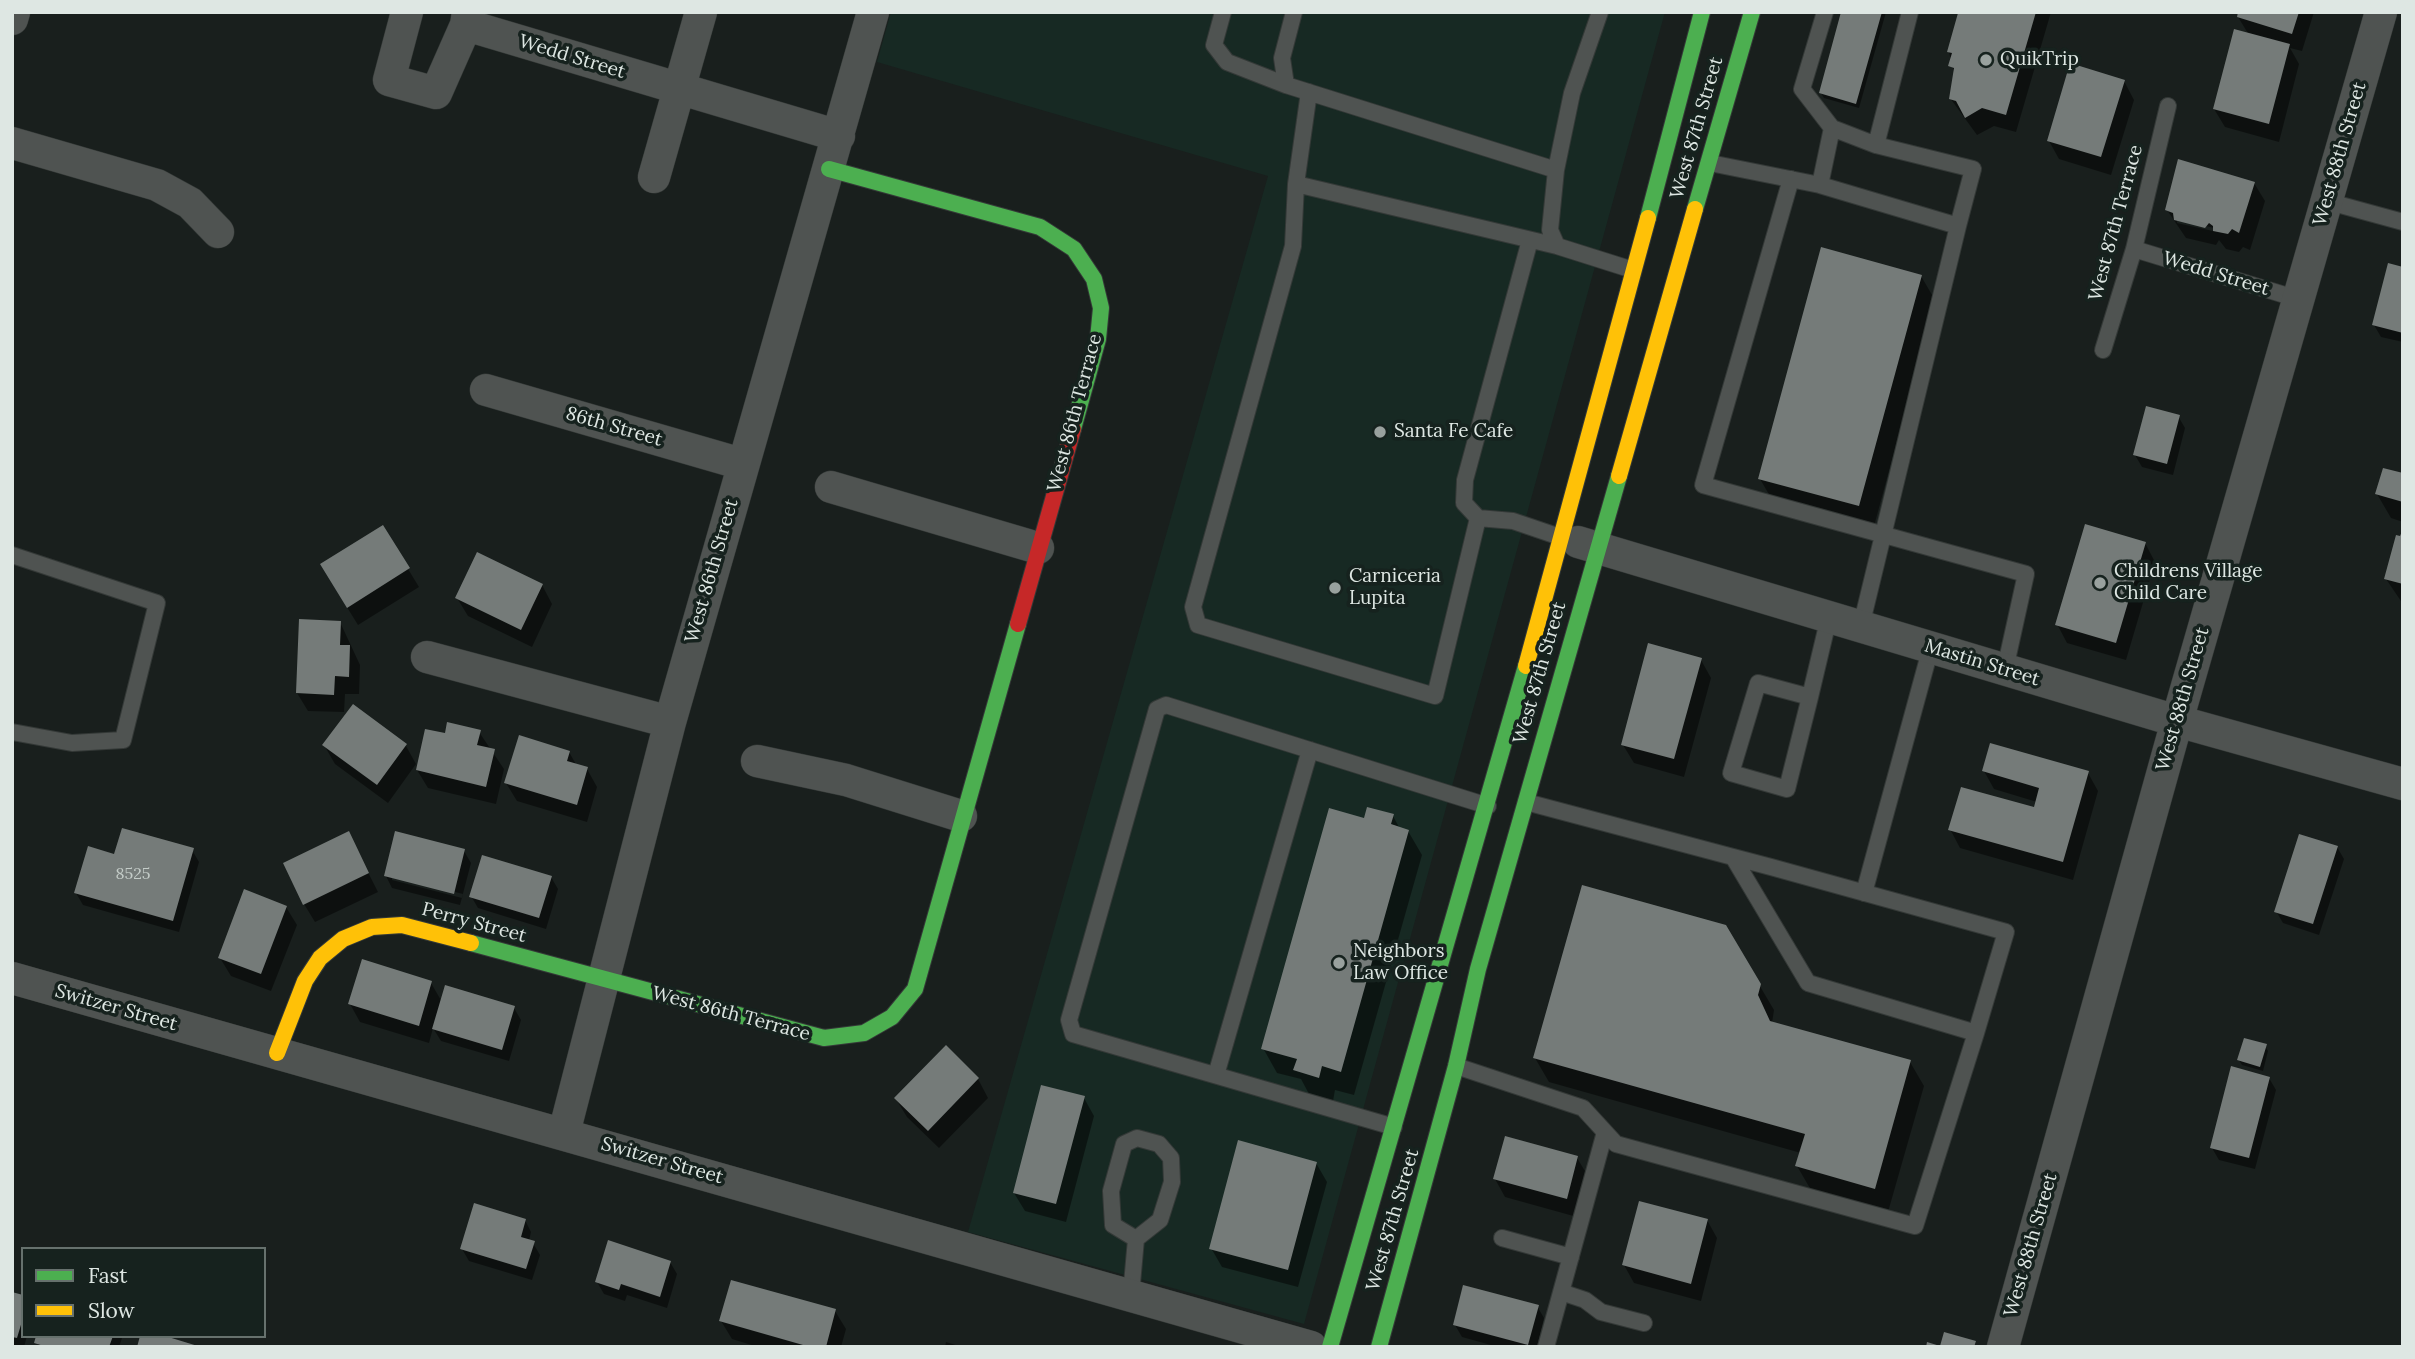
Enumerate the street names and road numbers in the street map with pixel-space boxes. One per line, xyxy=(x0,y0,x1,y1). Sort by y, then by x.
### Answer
street label: Wedd Street xyxy=(516,30,628,84)
street label: West 87th Street xyxy=(1666,54,1728,202)
street label: West 88th Street xyxy=(2309,79,2371,229)
street label: West 87th Terrace xyxy=(2084,142,2148,304)
street label: Wedd Street xyxy=(2160,247,2272,301)
street label: West 86th Terrace xyxy=(1043,331,1107,495)
street label: 86th Street xyxy=(563,402,665,452)
street label: West 86th Street xyxy=(681,496,743,646)
street label: West 87th Street xyxy=(1509,599,1571,747)
street label: West 88th Street xyxy=(2152,624,2214,774)
street label: Mastin Street xyxy=(1922,635,2042,691)
street label: Perry Street xyxy=(419,898,529,948)
street label: Switzer Street xyxy=(52,980,180,1036)
street label: West 86th Terrace xyxy=(649,982,813,1046)
street label: Switzer Street xyxy=(598,1133,726,1189)
street label: West 87th Street xyxy=(1362,1146,1424,1294)
street label: West 88th Street xyxy=(2000,1170,2062,1320)

